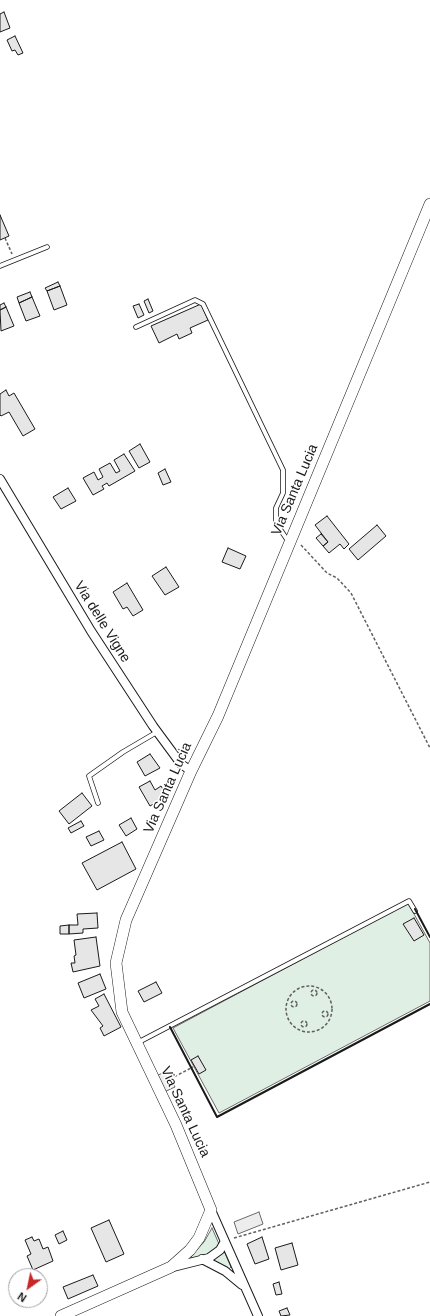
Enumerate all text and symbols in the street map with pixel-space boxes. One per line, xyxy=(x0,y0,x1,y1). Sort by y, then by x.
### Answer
street label: Via Santa Lucia xyxy=(268,442,322,538)
street label: Via delle Vigne xyxy=(70,578,134,666)
street label: Via Santa Lucia xyxy=(140,740,196,836)
street label: Via Santa Lucia xyxy=(157,1064,213,1160)
north arrow xyxy=(8,1268,48,1308)
text: N xyxy=(15,1290,29,1304)

